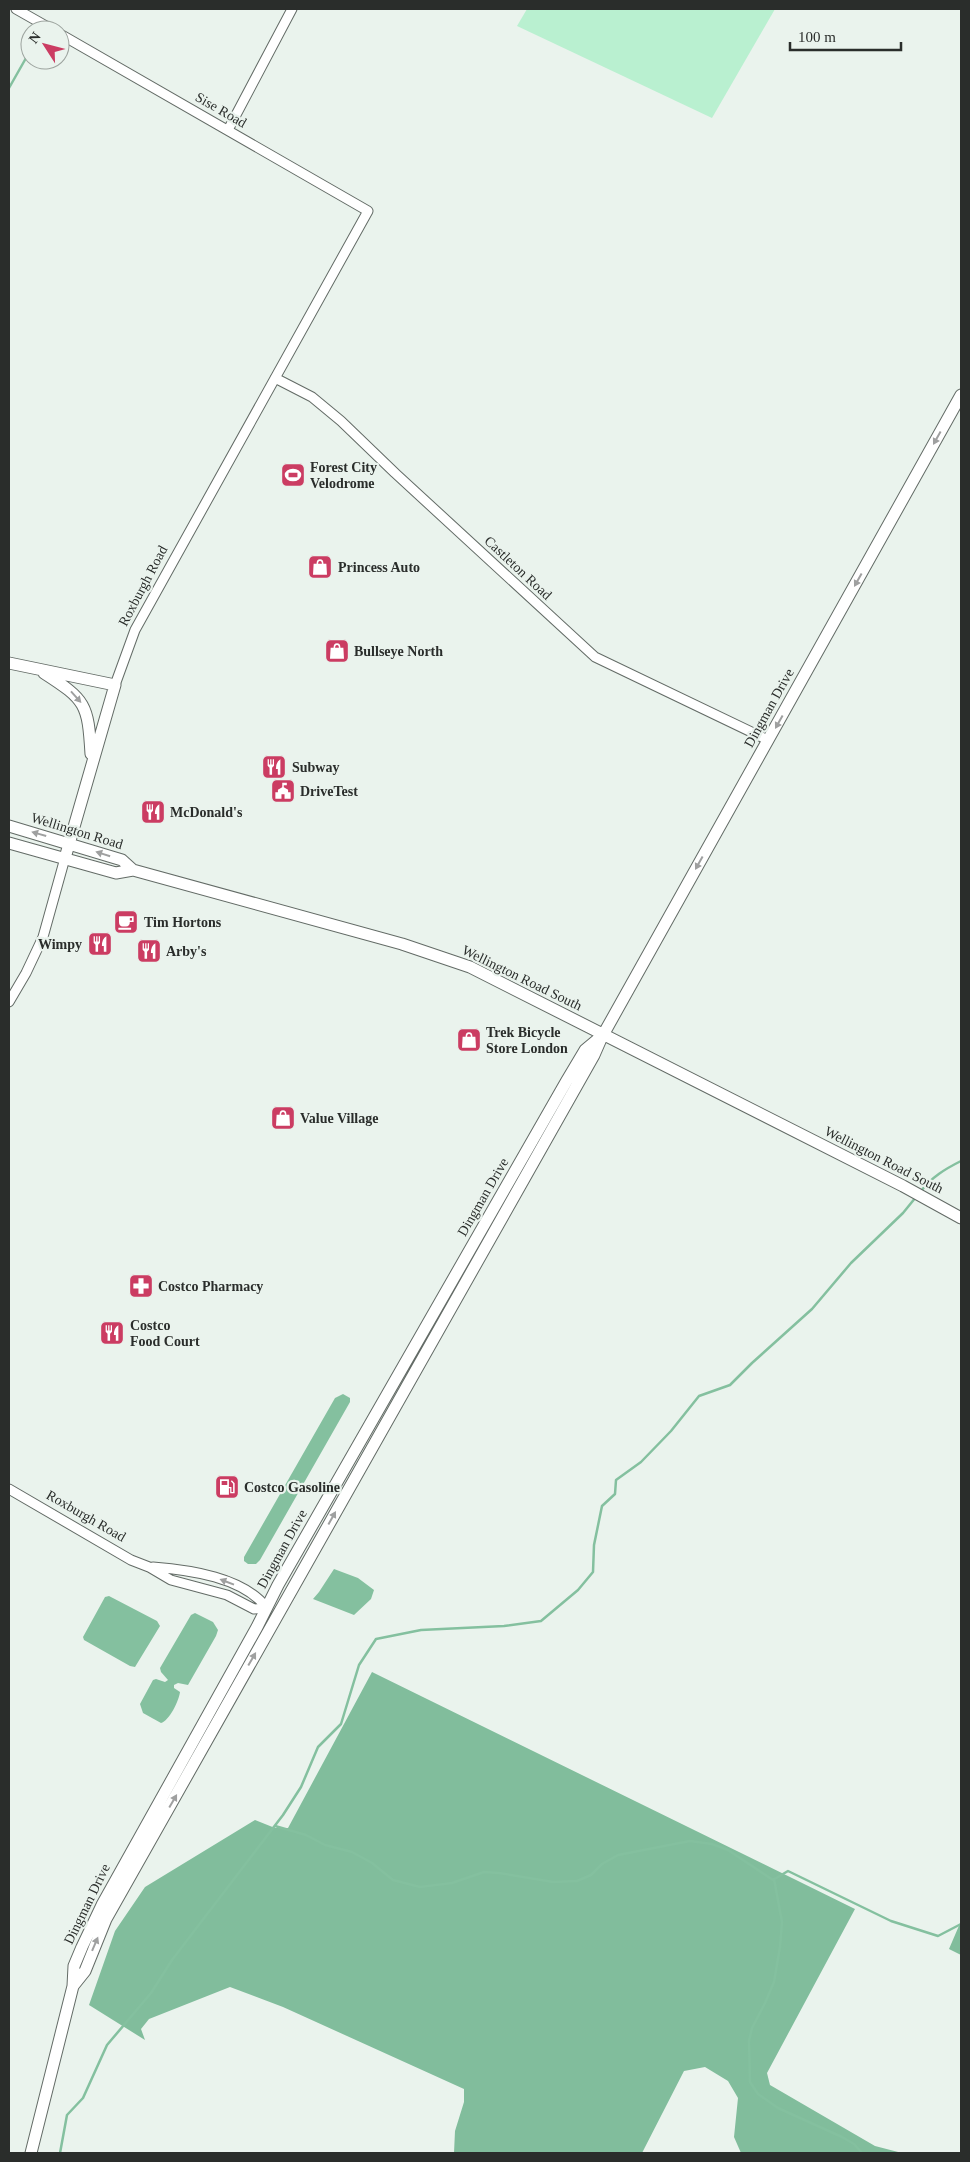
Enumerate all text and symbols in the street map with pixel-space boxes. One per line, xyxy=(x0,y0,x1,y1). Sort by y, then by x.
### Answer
north arrow xyxy=(20,20,70,70)
scale bar xyxy=(790,20,901,52)
text: N xyxy=(26,29,44,46)
text: 100 m xyxy=(798,29,836,45)
street label: Sise Road xyxy=(193,89,249,131)
one-way arrow xyxy=(933,431,942,445)
place label: Forest City Velodrome xyxy=(310,460,377,491)
sports icon: Forest City Velodrome xyxy=(280,462,306,488)
street label: Castleton Road xyxy=(481,533,555,603)
street label: Roxburgh Road xyxy=(116,543,170,629)
shop icon: Princess Auto xyxy=(307,554,333,580)
place label: Princess Auto xyxy=(338,560,420,575)
one-way arrow xyxy=(854,572,862,587)
shop icon: Bullseye North xyxy=(324,638,350,664)
place label: Bullseye North xyxy=(354,644,443,659)
street label: Dingman Drive xyxy=(741,666,797,750)
one-way arrow xyxy=(71,691,82,704)
one-way arrow xyxy=(774,715,783,728)
restaurant icon: Subway xyxy=(261,754,287,780)
place label: Subway xyxy=(292,760,339,775)
public building icon: DriveTest xyxy=(270,778,296,804)
place label: DriveTest xyxy=(300,784,358,799)
restaurant icon: McDonald's xyxy=(140,799,166,825)
place label: McDonald's xyxy=(170,805,243,820)
street label: Wellington Road xyxy=(29,810,125,852)
one-way arrow xyxy=(31,830,46,838)
one-way arrow xyxy=(95,850,110,857)
one-way arrow xyxy=(695,856,703,871)
cafe icon: Tim Hortons xyxy=(113,909,139,935)
place label: Tim Hortons xyxy=(144,915,222,930)
restaurant icon: Wimpy xyxy=(87,931,113,957)
place label: Wimpy xyxy=(38,937,82,952)
restaurant icon: Arby's xyxy=(136,938,162,964)
street label: Wellington Road South xyxy=(460,943,584,1013)
place label: Arby's xyxy=(166,944,207,959)
place label: Trek Bicycle Store London xyxy=(486,1025,568,1056)
shop icon: Trek Bicycle Store London xyxy=(456,1027,482,1053)
shop icon: Value Village xyxy=(270,1105,296,1131)
place label: Value Village xyxy=(300,1111,378,1126)
street label: Wellington Road South xyxy=(822,1124,946,1196)
street label: Dingman Drive xyxy=(455,1155,511,1239)
pharmacy icon: Costco Pharmacy xyxy=(128,1273,154,1299)
place label: Costco Pharmacy xyxy=(158,1279,263,1294)
place label: Costco Food Court xyxy=(130,1318,200,1349)
restaurant icon: Costco Food Court xyxy=(99,1320,125,1346)
fuel station icon: Costco Gasoline xyxy=(214,1474,240,1500)
place label: Costco Gasoline xyxy=(244,1480,340,1495)
street label: Roxburgh Road xyxy=(44,1487,128,1545)
street label: Dingman Drive xyxy=(254,1507,310,1591)
one-way arrow xyxy=(328,1511,337,1524)
one-way arrow xyxy=(219,1578,234,1586)
one-way arrow xyxy=(247,1652,256,1666)
one-way arrow xyxy=(169,1794,177,1808)
street label: Dingman Drive xyxy=(61,1861,113,1947)
one-way arrow xyxy=(92,1937,100,1951)

